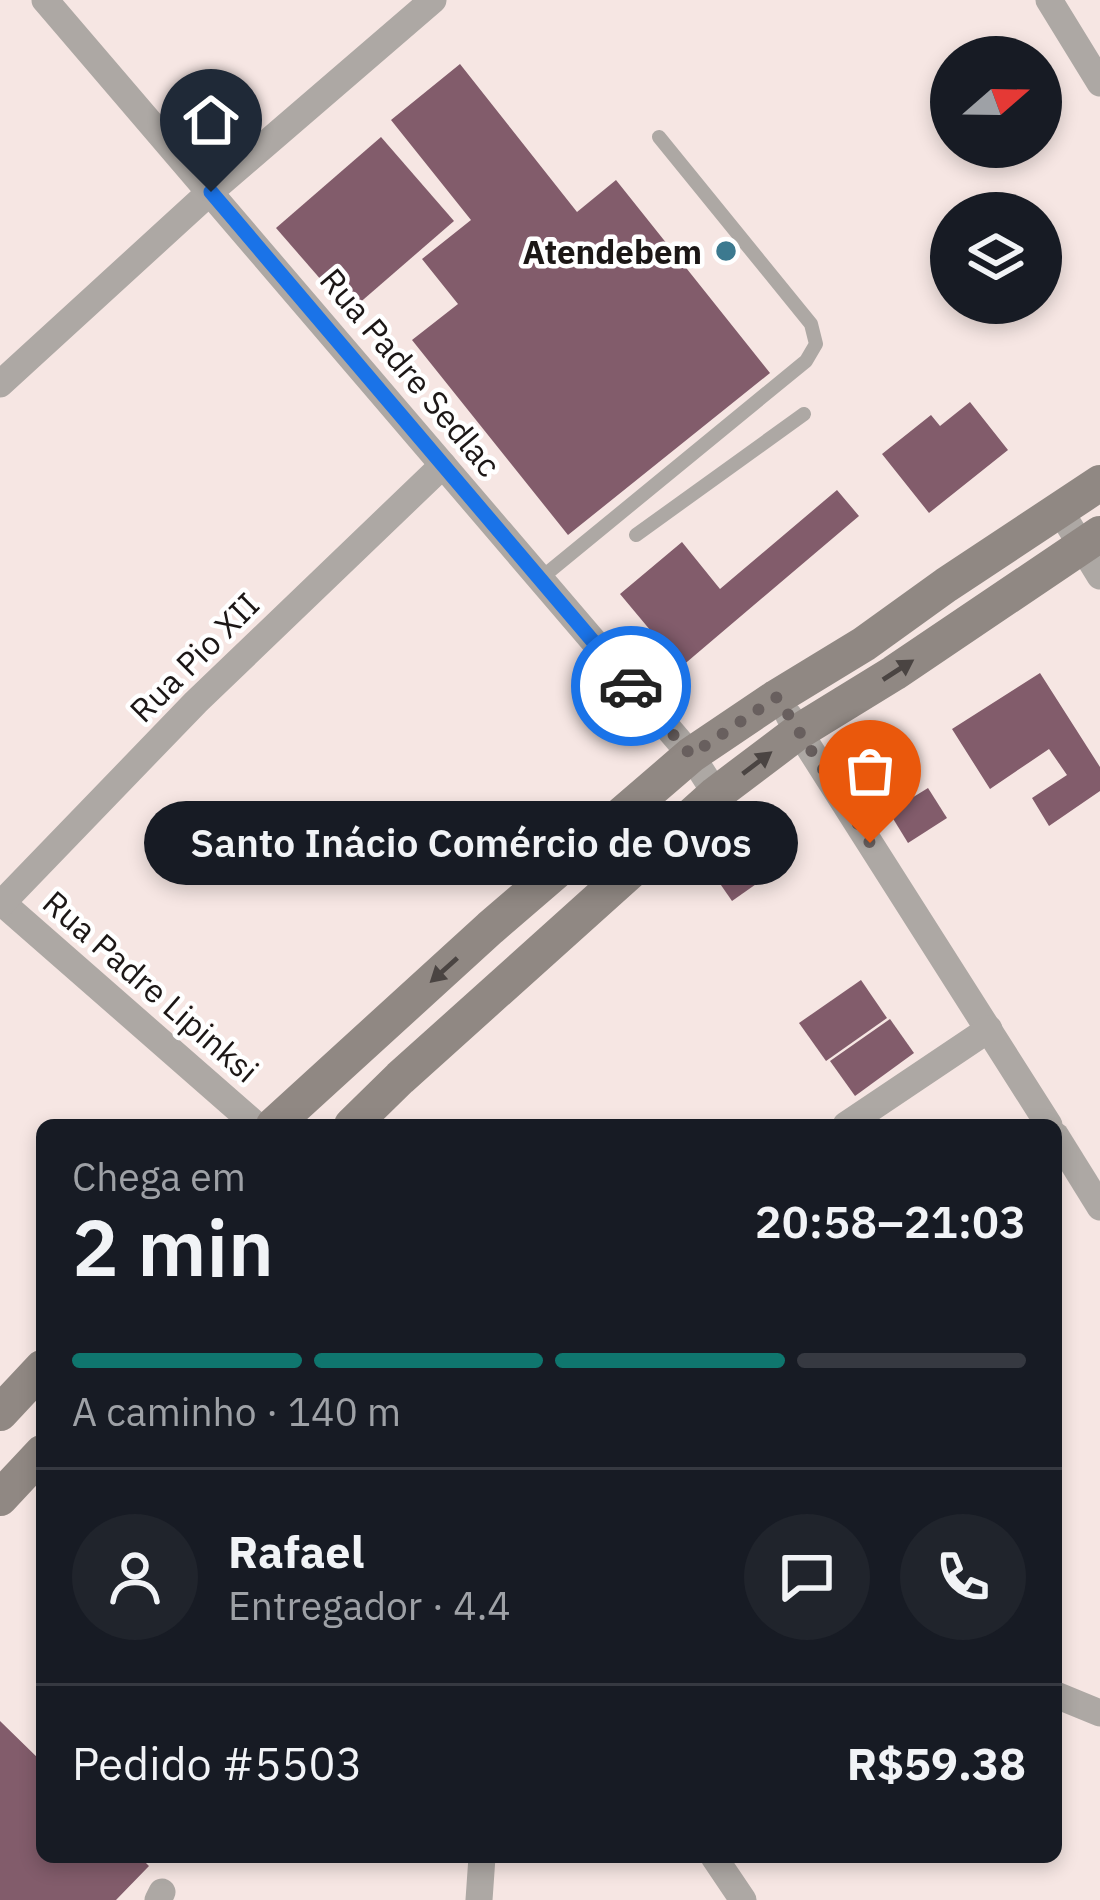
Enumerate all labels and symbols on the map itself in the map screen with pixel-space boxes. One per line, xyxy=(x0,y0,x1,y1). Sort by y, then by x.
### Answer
north arrow xyxy=(930,36,1062,168)
pin xyxy=(160,69,262,192)
place label: Atendebem xyxy=(523,230,702,273)
marker: Atendebem xyxy=(713,238,739,264)
street label: Rua Padre Sedlac xyxy=(311,259,511,485)
street label: Rua Pio XII xyxy=(120,583,268,731)
courier xyxy=(571,626,691,746)
one-way arrow xyxy=(882,660,914,682)
pin xyxy=(819,720,921,843)
one-way arrow xyxy=(741,751,773,776)
callout: Santo Inácio Comércio de Ovos xyxy=(144,801,798,885)
street label: Rua Padre Lipinksi xyxy=(34,881,268,1091)
one-way arrow xyxy=(430,956,459,983)

